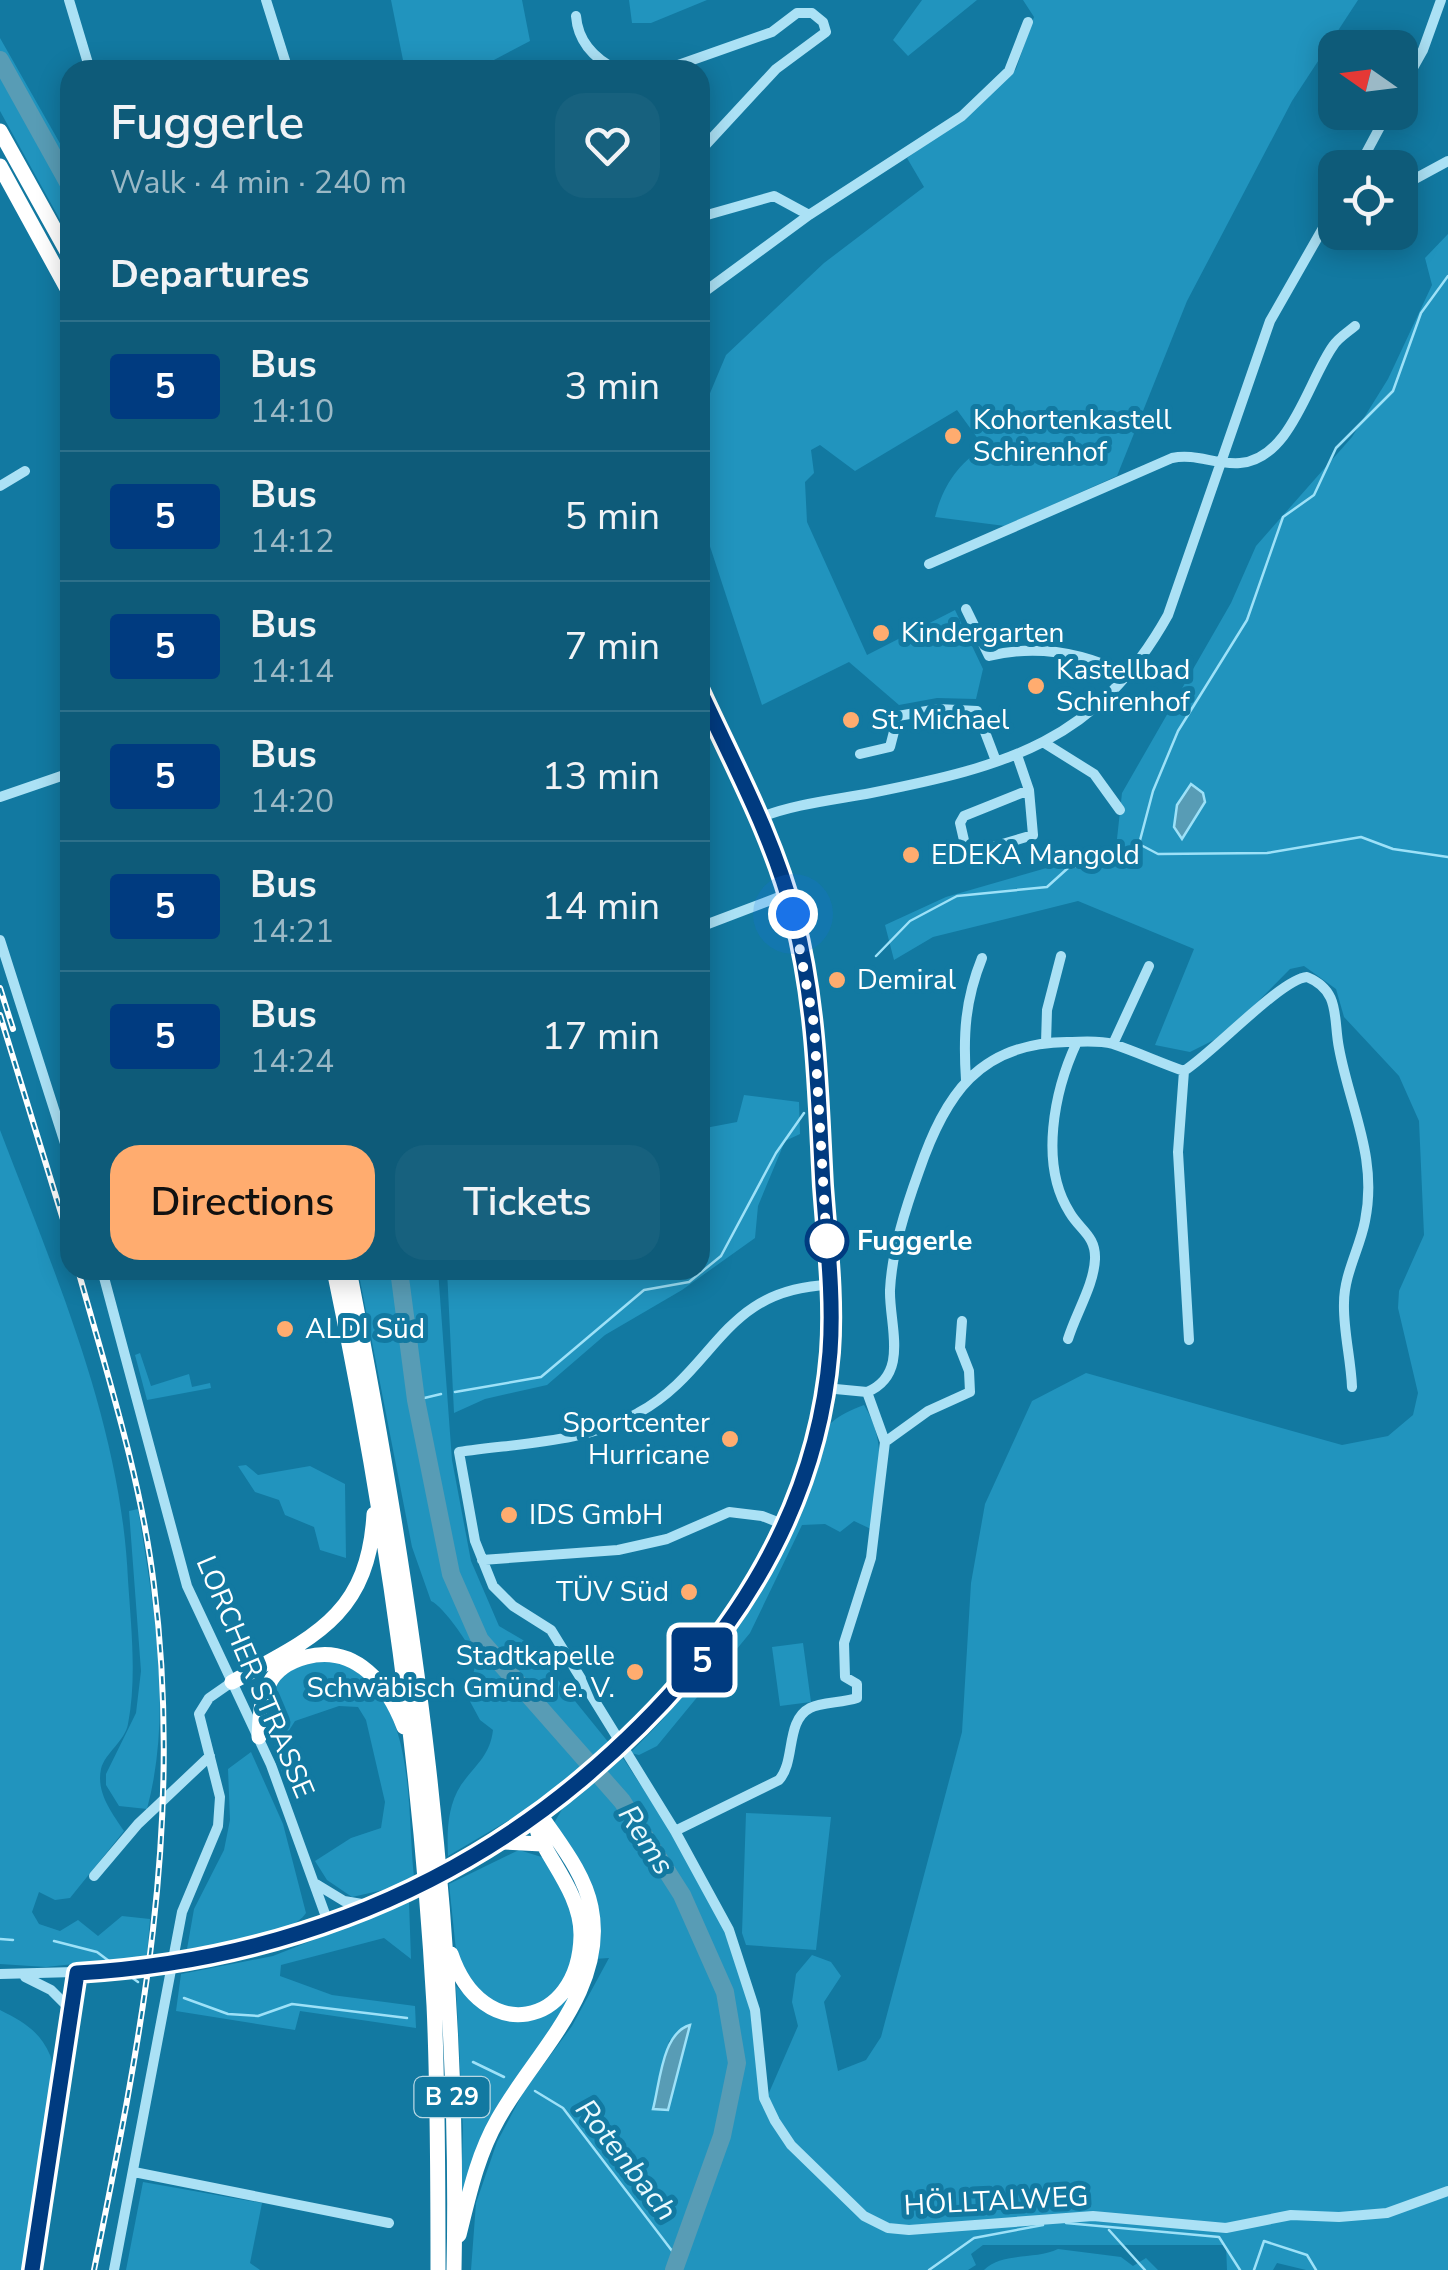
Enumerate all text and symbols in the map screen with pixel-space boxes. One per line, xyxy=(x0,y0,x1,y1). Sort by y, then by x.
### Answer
north arrow xyxy=(1318,30,1418,130)
map controls xyxy=(1318,30,1418,250)
text: Fuggerle xyxy=(110,90,304,156)
button: heart xyxy=(555,93,660,198)
button: locate xyxy=(1318,150,1418,250)
text: Walk · 4 min · 240 m xyxy=(110,161,407,204)
text: Departures xyxy=(110,249,309,300)
text: Bus xyxy=(250,339,317,390)
text: 3 min xyxy=(565,361,660,412)
text: 5 xyxy=(154,363,176,410)
text: 14:10 xyxy=(250,390,334,433)
place label: Kohortenkastell Schirenhof xyxy=(973,401,1172,471)
marker: Kohortenkastell Schirenhof xyxy=(942,425,964,447)
text: Bus xyxy=(250,469,317,520)
text: 5 min xyxy=(565,491,660,542)
text: 5 xyxy=(154,493,176,540)
text: 14:12 xyxy=(250,520,334,563)
text: Bus xyxy=(250,599,317,650)
place label: Kindergarten xyxy=(901,614,1064,652)
text: 7 min xyxy=(565,621,660,672)
marker: Kindergarten xyxy=(870,622,892,644)
text: 5 xyxy=(154,623,176,670)
text: 14:14 xyxy=(250,650,334,693)
place label: Kastellbad Schirenhof xyxy=(1056,651,1191,721)
marker: Kastellbad Schirenhof xyxy=(1025,675,1047,697)
place label: St. Michael xyxy=(871,701,1010,739)
marker: St. Michael xyxy=(840,709,862,731)
text: Bus xyxy=(250,729,317,780)
text: 13 min xyxy=(542,751,660,802)
text: 5 xyxy=(154,753,176,800)
text: 14:20 xyxy=(250,780,334,823)
place label: EDEKA Mangold xyxy=(931,836,1140,874)
marker: EDEKA Mangold xyxy=(900,844,922,866)
text: Bus xyxy=(250,859,317,910)
text: 14 min xyxy=(542,881,660,932)
text: 5 xyxy=(154,883,176,930)
your location xyxy=(768,889,818,939)
text: 14:21 xyxy=(250,910,334,953)
place label: Demiral xyxy=(857,961,957,999)
marker: Demiral xyxy=(826,969,848,991)
text: Bus xyxy=(250,989,317,1040)
text: 17 min xyxy=(542,1011,660,1062)
text: 5 xyxy=(154,1013,176,1060)
text: 14:24 xyxy=(250,1040,334,1083)
button: Directions xyxy=(110,1145,375,1260)
button: Tickets xyxy=(395,1145,660,1260)
marker: Fuggerle xyxy=(806,1220,848,1262)
place label: Fuggerle xyxy=(857,1222,973,1260)
place label: ALDI Süd xyxy=(305,1310,425,1348)
marker: ALDI Süd xyxy=(274,1318,296,1340)
place label: Sportcenter Hurricane xyxy=(562,1404,710,1474)
marker: Sportcenter Hurricane xyxy=(719,1428,741,1450)
place label: IDS GmbH xyxy=(529,1496,663,1534)
marker: IDS GmbH xyxy=(498,1504,520,1526)
street label: LORCHER STRASSE xyxy=(187,1550,323,1804)
place label: TÜV Süd xyxy=(556,1573,669,1611)
marker: TÜV Süd xyxy=(678,1581,700,1603)
line badge: 5 xyxy=(670,1628,734,1692)
place label: Stadtkapelle Schwäbisch Gmünd e. V. xyxy=(306,1637,615,1707)
text: 5 xyxy=(691,1637,713,1684)
marker: Stadtkapelle Schwäbisch Gmünd e. V. xyxy=(624,1661,646,1683)
water label: Rems xyxy=(608,1797,684,1883)
road number: B 29 xyxy=(414,2077,490,2117)
water label: Rotenbach xyxy=(566,2091,686,2229)
street label: HÖLLTALWEG xyxy=(903,2177,1089,2225)

